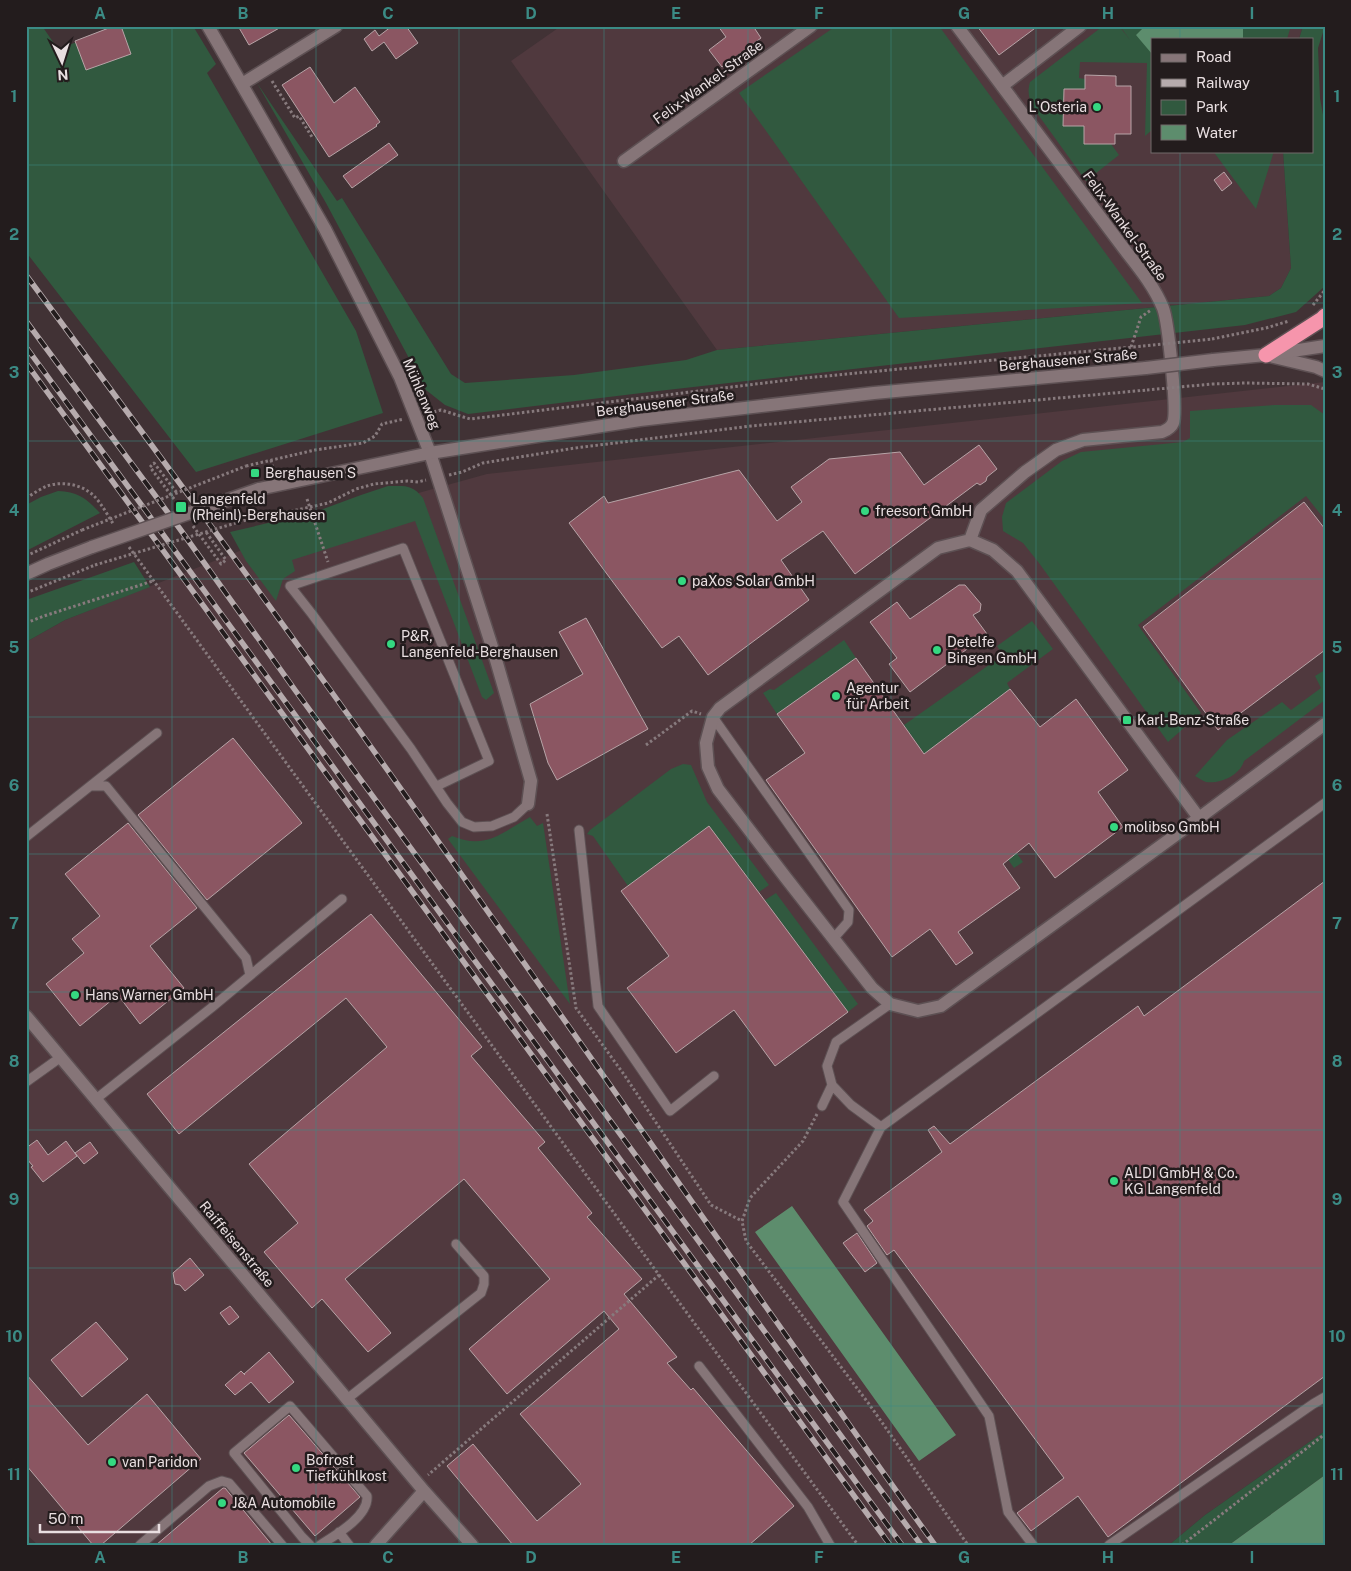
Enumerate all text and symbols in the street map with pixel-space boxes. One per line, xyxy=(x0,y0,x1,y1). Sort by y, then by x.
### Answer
text: A xyxy=(94,4,106,23)
text: B xyxy=(238,4,249,23)
text: C xyxy=(382,4,394,23)
text: D xyxy=(525,4,537,23)
text: E xyxy=(671,4,681,23)
text: F xyxy=(814,4,824,23)
text: G xyxy=(958,4,970,23)
text: H xyxy=(1102,4,1114,23)
text: I xyxy=(1250,4,1254,23)
street label: Felix-Wankel-Straße xyxy=(650,37,766,127)
north arrow xyxy=(38,38,88,88)
legend xyxy=(1151,38,1314,152)
text: Road xyxy=(1196,48,1232,65)
text: N xyxy=(57,67,69,83)
text: Railway xyxy=(1196,74,1250,91)
text: 1 xyxy=(11,87,17,106)
text: 1 xyxy=(1334,87,1340,106)
text: Park xyxy=(1196,98,1228,115)
place label: L'Osteria xyxy=(1028,99,1087,115)
marker: L'Osteria xyxy=(1091,101,1103,113)
text: Water xyxy=(1196,124,1238,141)
street label: Felix-Wankel-Straße xyxy=(1080,168,1170,284)
text: 2 xyxy=(9,225,19,244)
text: 2 xyxy=(1332,225,1342,244)
street label: Berghausener Straße xyxy=(998,346,1138,374)
street label: Mühlenweg xyxy=(400,356,444,432)
text: 3 xyxy=(9,363,19,382)
text: 3 xyxy=(1332,363,1342,382)
street label: Berghausener Straße xyxy=(595,387,735,419)
place label: Berghausen S xyxy=(265,465,356,481)
marker: Berghausen S xyxy=(249,467,261,479)
place label: Langenfeld (Rheinl)-Berghausen xyxy=(192,491,325,523)
marker: Langenfeld (Rheinl)-Berghausen xyxy=(174,500,188,514)
text: 4 xyxy=(9,501,20,520)
text: 4 xyxy=(1332,501,1343,520)
place label: freesort GmbH xyxy=(875,503,972,519)
marker: freesort GmbH xyxy=(859,505,871,517)
place label: paXos Solar GmbH xyxy=(692,573,815,589)
marker: paXos Solar GmbH xyxy=(676,575,688,587)
place label: P&R, Langenfeld-Berghausen xyxy=(401,628,558,660)
place label: Detelfe Bingen GmbH xyxy=(947,634,1037,666)
text: 5 xyxy=(9,638,20,657)
marker: P&R, Langenfeld-Berghausen xyxy=(385,638,397,650)
text: 5 xyxy=(1332,638,1343,657)
marker: Detelfe Bingen GmbH xyxy=(931,644,943,656)
place label: Agentur für Arbeit xyxy=(846,680,909,712)
marker: Agentur für Arbeit xyxy=(830,690,842,702)
place label: Karl-Benz-Straße xyxy=(1137,712,1249,728)
marker: Karl-Benz-Straße xyxy=(1121,714,1133,726)
text: 6 xyxy=(9,776,19,795)
text: 6 xyxy=(1332,776,1342,795)
place label: molibso GmbH xyxy=(1124,819,1220,835)
marker: molibso GmbH xyxy=(1108,821,1120,833)
text: 7 xyxy=(9,914,19,933)
text: 7 xyxy=(1332,914,1342,933)
place label: Hans Warner GmbH xyxy=(85,987,214,1003)
marker: Hans Warner GmbH xyxy=(69,989,81,1001)
text: 8 xyxy=(9,1052,20,1071)
text: 8 xyxy=(1332,1052,1343,1071)
place label: ALDI GmbH & Co. KG Langenfeld xyxy=(1124,1165,1238,1197)
marker: ALDI GmbH & Co. KG Langenfeld xyxy=(1108,1175,1120,1187)
text: 9 xyxy=(9,1190,19,1209)
text: 9 xyxy=(1332,1190,1342,1209)
street label: Raiffeisenstraße xyxy=(196,1198,278,1290)
text: 10 xyxy=(5,1327,23,1346)
text: 10 xyxy=(1328,1327,1346,1346)
place label: Bofrost Tiefkühlkost xyxy=(306,1452,387,1484)
place label: van Paridon xyxy=(122,1454,198,1470)
marker: van Paridon xyxy=(106,1456,118,1468)
marker: Bofrost Tiefkühlkost xyxy=(290,1462,302,1474)
text: 11 xyxy=(7,1465,21,1484)
text: 11 xyxy=(1330,1465,1344,1484)
place label: J&A Automobile xyxy=(232,1495,336,1511)
marker: J&A Automobile xyxy=(216,1497,228,1509)
scale bar xyxy=(40,1501,159,1533)
text: 50 m xyxy=(48,1510,83,1527)
text: A xyxy=(94,1548,106,1567)
text: B xyxy=(238,1548,249,1567)
text: C xyxy=(382,1548,394,1567)
text: D xyxy=(525,1548,537,1567)
text: E xyxy=(671,1548,681,1567)
text: F xyxy=(814,1548,824,1567)
text: G xyxy=(958,1548,970,1567)
text: H xyxy=(1102,1548,1114,1567)
text: I xyxy=(1250,1548,1254,1567)

